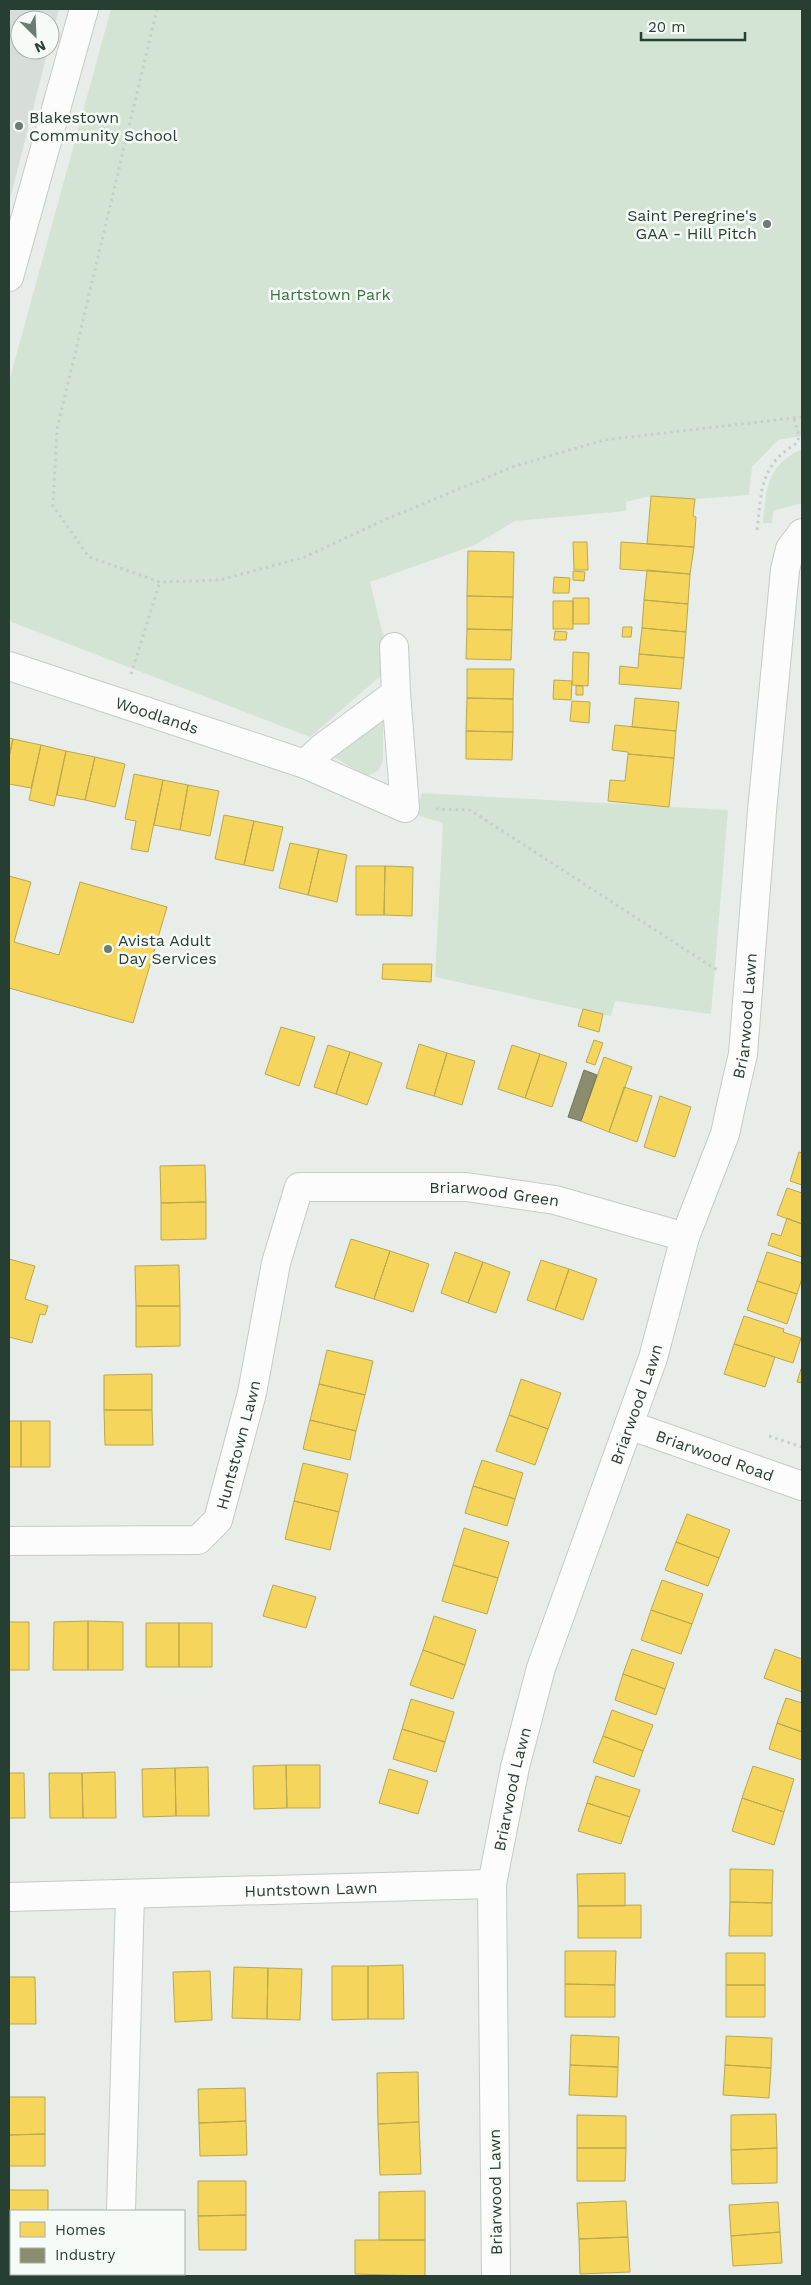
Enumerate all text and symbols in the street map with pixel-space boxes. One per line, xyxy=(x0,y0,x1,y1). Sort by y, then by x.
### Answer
north arrow xyxy=(10,10,60,60)
scale bar xyxy=(641,10,745,42)
text: 20 m xyxy=(648,18,686,36)
text: N xyxy=(32,37,48,56)
place label: Blakestown Community School xyxy=(29,108,177,145)
marker: Blakestown Community School xyxy=(13,120,25,132)
place label: Saint Peregrine's GAA - Hill Pitch xyxy=(627,206,757,243)
marker: Saint Peregrine's GAA - Hill Pitch xyxy=(761,218,773,230)
park label: Hartstown Park xyxy=(269,285,391,304)
street label: Woodlands xyxy=(113,693,201,738)
place label: Avista Adult Day Services xyxy=(118,931,217,968)
marker: Avista Adult Day Services xyxy=(102,943,114,955)
street label: Briarwood Lawn xyxy=(729,952,761,1081)
street label: Briarwood Green xyxy=(429,1178,560,1210)
street label: Briarwood Lawn xyxy=(606,1342,666,1467)
street label: Huntstown Lawn xyxy=(212,1379,264,1512)
street label: Briarwood Road xyxy=(653,1426,776,1485)
street label: Briarwood Lawn xyxy=(490,1725,535,1853)
street label: Huntstown Lawn xyxy=(244,1878,378,1901)
street label: Briarwood Lawn xyxy=(485,2129,506,2255)
legend xyxy=(10,2210,185,2275)
text: Homes xyxy=(55,2221,106,2239)
text: Industry xyxy=(55,2246,116,2264)

